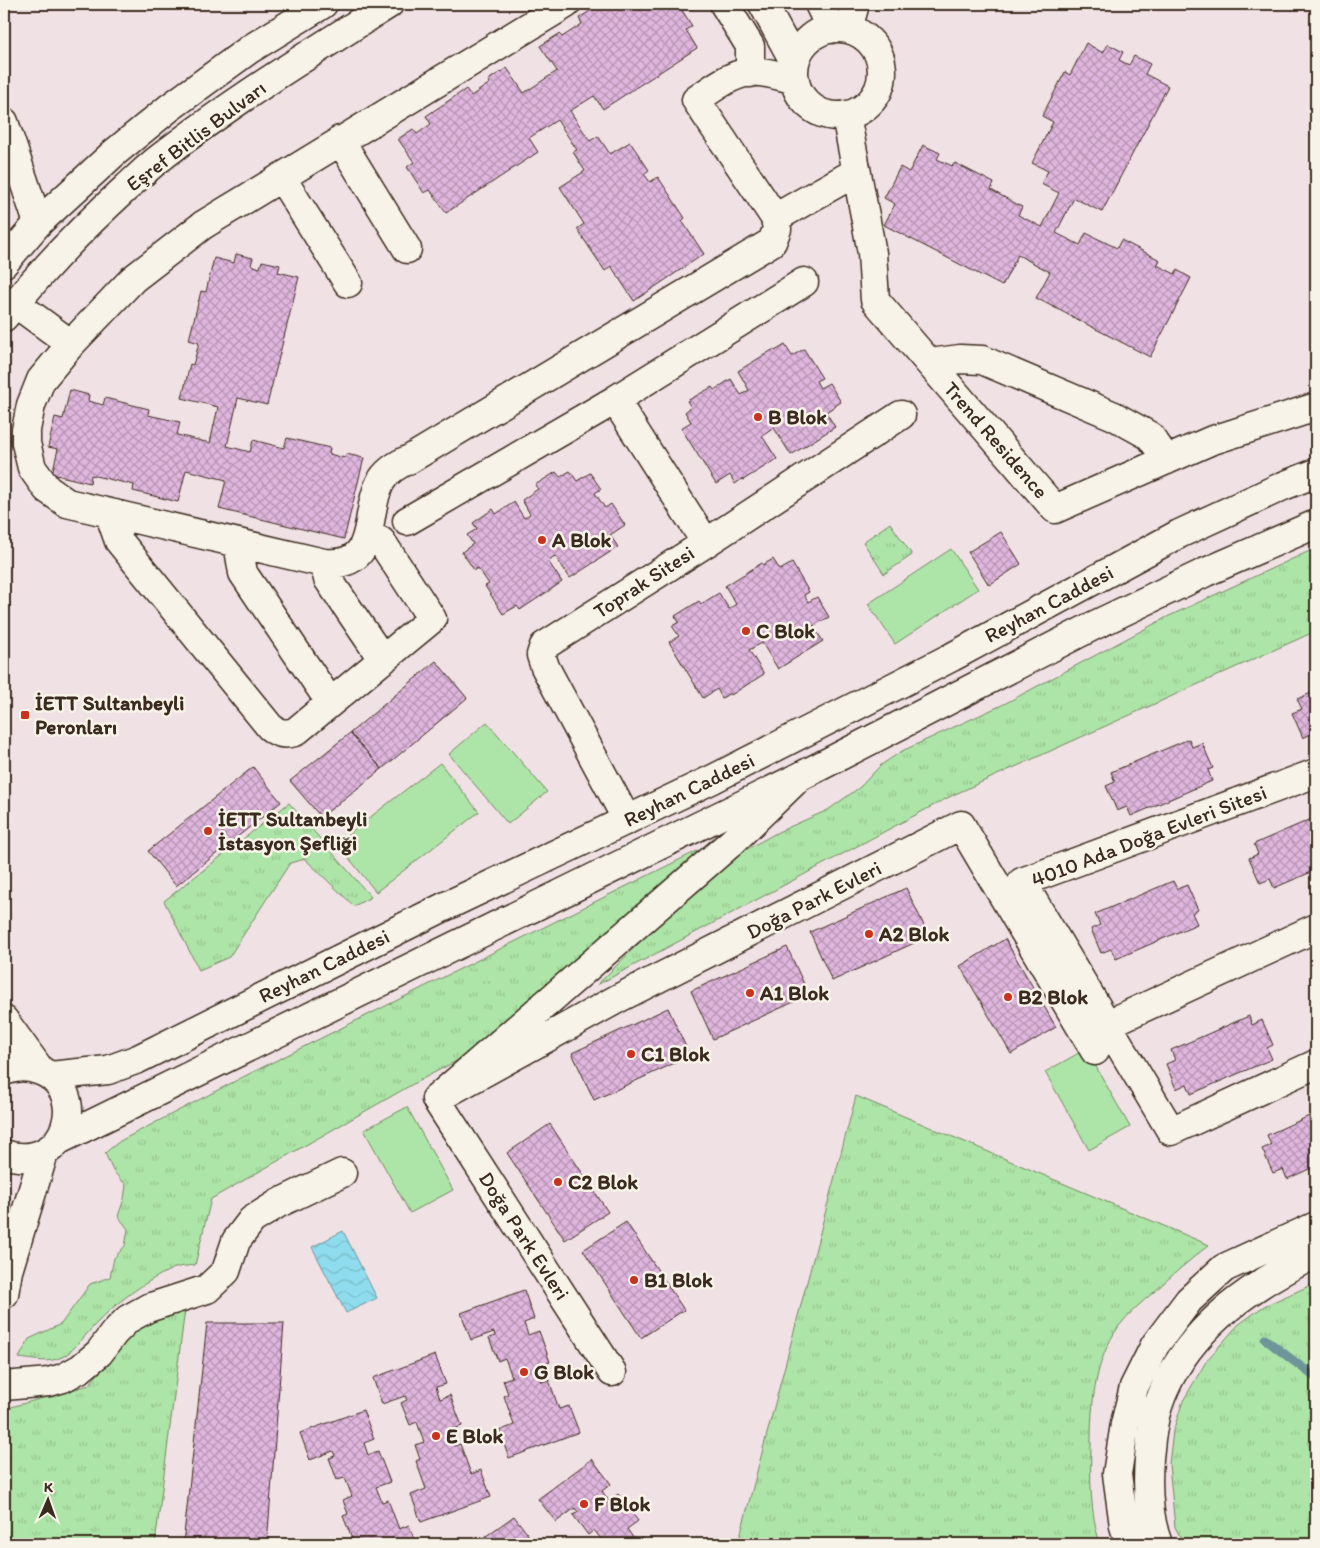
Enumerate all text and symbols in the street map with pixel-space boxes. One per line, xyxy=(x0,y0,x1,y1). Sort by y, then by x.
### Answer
street label: Eşref Bitlis Bulvarı xyxy=(121,75,271,196)
street label: Trend Residence xyxy=(939,376,1054,503)
place label: B Blok xyxy=(768,404,827,429)
marker: B Blok xyxy=(752,411,764,423)
place label: A Blok xyxy=(551,527,611,552)
marker: A Blok xyxy=(536,534,548,546)
street label: Toprak Sitesi xyxy=(589,540,699,623)
street label: Reyhan Caddesi xyxy=(980,559,1117,648)
place label: C Blok xyxy=(756,618,815,643)
marker: C Blok xyxy=(740,625,752,637)
place label: İETT Sultanbeyli Peronları xyxy=(35,690,184,739)
marker: İETT Sultanbeyli Peronları xyxy=(19,709,31,721)
street label: Reyhan Caddesi xyxy=(619,747,758,832)
street label: 4010 Ada Doğa Evleri Sitesi xyxy=(1028,779,1270,892)
place label: İETT Sultanbeyli İstasyon Şefliği xyxy=(218,806,367,856)
marker: İETT Sultanbeyli İstasyon Şefliği xyxy=(202,825,214,837)
street label: Doğa Park Evleri xyxy=(742,855,885,944)
place label: A2 Blok xyxy=(878,921,949,946)
street label: Reyhan Caddesi xyxy=(254,923,393,1008)
marker: A2 Blok xyxy=(863,928,875,940)
place label: A1 Blok xyxy=(759,980,829,1005)
place label: B2 Blok xyxy=(1018,984,1088,1009)
marker: A1 Blok xyxy=(744,987,756,999)
marker: B2 Blok xyxy=(1002,991,1014,1003)
place label: C1 Blok xyxy=(641,1041,710,1066)
marker: C1 Blok xyxy=(625,1048,637,1060)
street label: Doğa Park Evleri xyxy=(474,1167,575,1304)
place label: C2 Blok xyxy=(568,1169,638,1194)
marker: C2 Blok xyxy=(552,1176,564,1188)
place label: B1 Blok xyxy=(644,1267,713,1292)
marker: B1 Blok xyxy=(628,1274,640,1286)
place label: G Blok xyxy=(534,1359,594,1384)
marker: G Blok xyxy=(518,1366,530,1378)
place label: E Blok xyxy=(446,1423,504,1448)
marker: E Blok xyxy=(430,1430,442,1442)
north arrow xyxy=(22,1476,72,1526)
text: K xyxy=(44,1479,54,1496)
place label: F Blok xyxy=(594,1491,650,1516)
marker: F Blok xyxy=(578,1498,590,1510)

